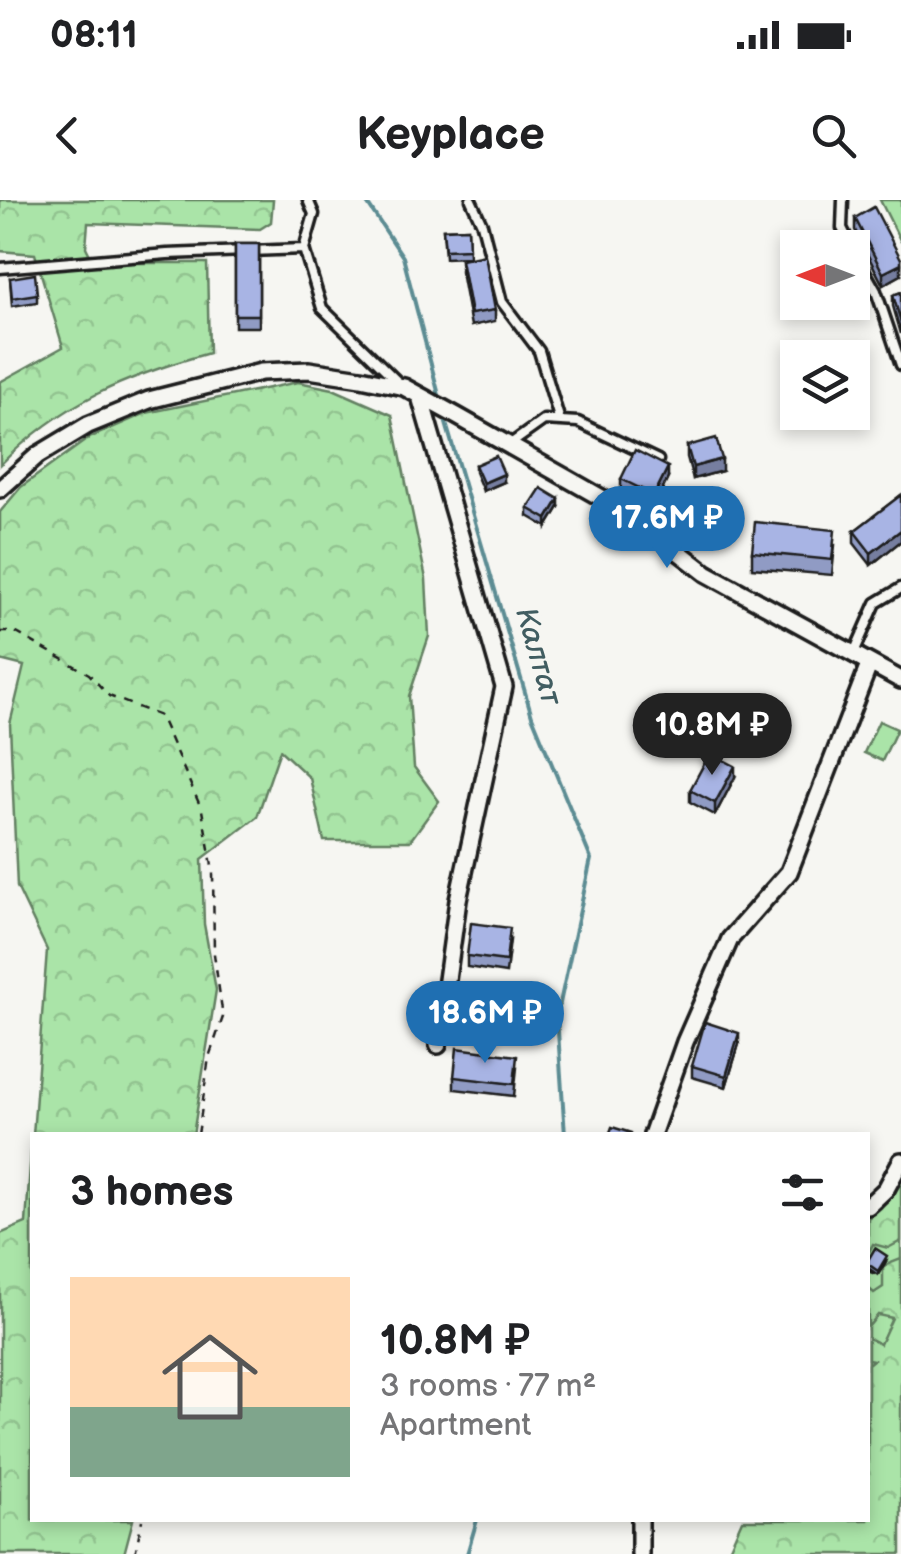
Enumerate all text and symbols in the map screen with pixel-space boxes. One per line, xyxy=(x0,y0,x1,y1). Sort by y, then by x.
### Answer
text: 08:11 xyxy=(50,13,138,58)
icon: back xyxy=(40,108,95,163)
text: Keyplace xyxy=(356,108,545,163)
icon: search xyxy=(806,108,861,163)
north arrow xyxy=(780,230,870,320)
map controls xyxy=(780,230,870,430)
button: layers xyxy=(780,340,870,430)
pin: 17.6M ₽ xyxy=(575,486,759,571)
text: 17.6M ₽ xyxy=(611,499,723,538)
water label: Калтат xyxy=(507,603,570,711)
pin: 10.8M ₽ xyxy=(620,693,804,778)
text: 10.8M ₽ xyxy=(655,706,769,745)
pin: 18.6M ₽ xyxy=(393,981,577,1066)
text: 18.6M ₽ xyxy=(428,994,542,1033)
icon: filters xyxy=(775,1165,830,1220)
text: 3 homes xyxy=(70,1167,233,1218)
text: 10.8M ₽ xyxy=(380,1316,530,1367)
icon: home xyxy=(150,1317,270,1437)
text: 3 rooms · 77 m² xyxy=(380,1367,596,1406)
text: Apartment xyxy=(380,1406,531,1445)

